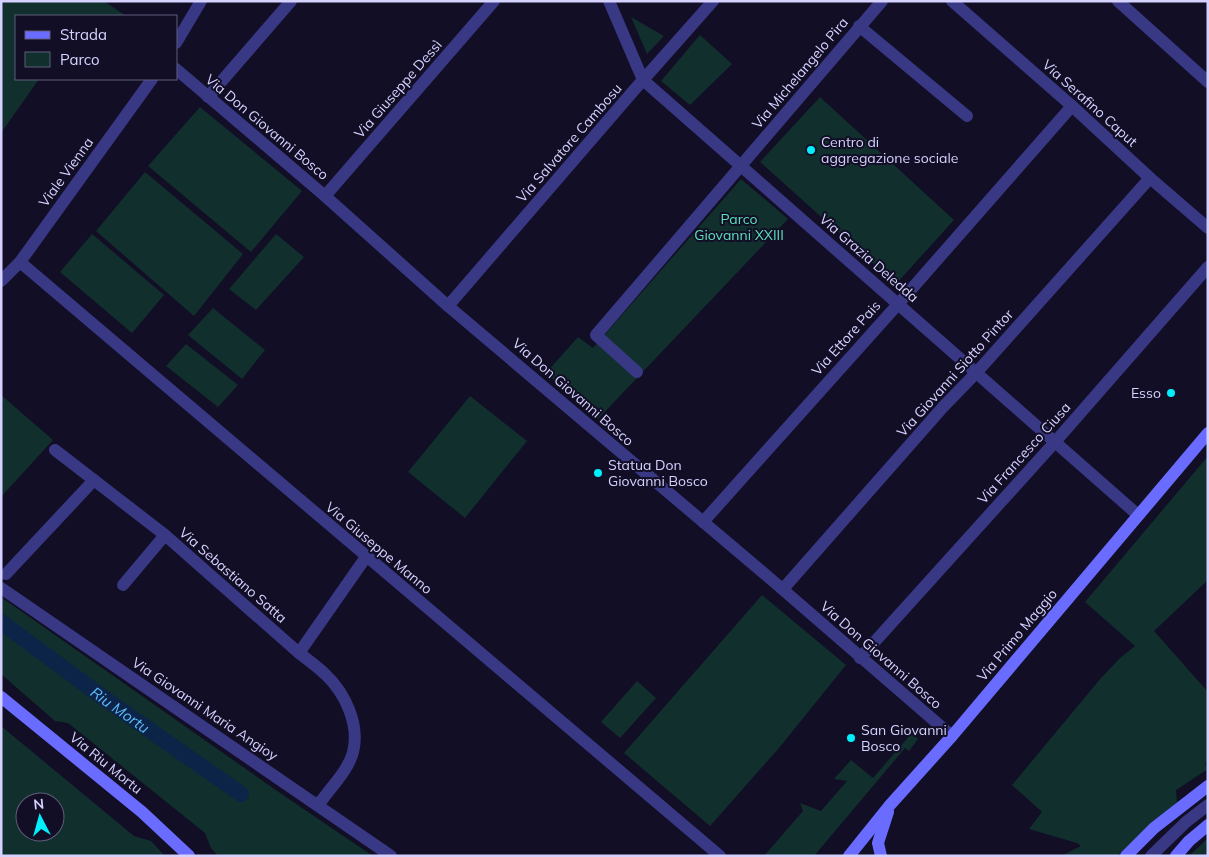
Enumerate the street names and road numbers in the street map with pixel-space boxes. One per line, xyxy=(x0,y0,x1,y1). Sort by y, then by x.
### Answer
street label: Via Michelangelo Pira xyxy=(748,14,852,132)
street label: Via Giuseppe Dessì xyxy=(350,36,446,142)
street label: Via Serafino Caput xyxy=(1039,56,1141,151)
street label: Via Don Giovanni Bosco xyxy=(202,70,332,184)
street label: Via Salvatore Cambosu xyxy=(512,80,626,206)
street label: Viale Vienna xyxy=(35,134,97,210)
street label: Via Grazia Deledda xyxy=(816,210,922,306)
street label: Via Ettore Pais xyxy=(808,297,884,379)
street label: Via Giovanni Siotto Pintor xyxy=(893,305,1018,440)
street label: Via Don Giovanni Bosco xyxy=(509,334,637,450)
street label: Via Francesco Ciusa xyxy=(974,398,1074,508)
street label: Via Giuseppe Manno xyxy=(322,498,436,598)
street label: Via Sebastiano Satta xyxy=(175,523,291,627)
street label: Via Primo Maggio xyxy=(973,585,1061,685)
street label: Via Don Giovanni Bosco xyxy=(817,597,945,713)
street label: Via Giovanni Maria Angioy xyxy=(129,653,282,765)
street label: Via Riu Mortu xyxy=(66,728,146,798)

